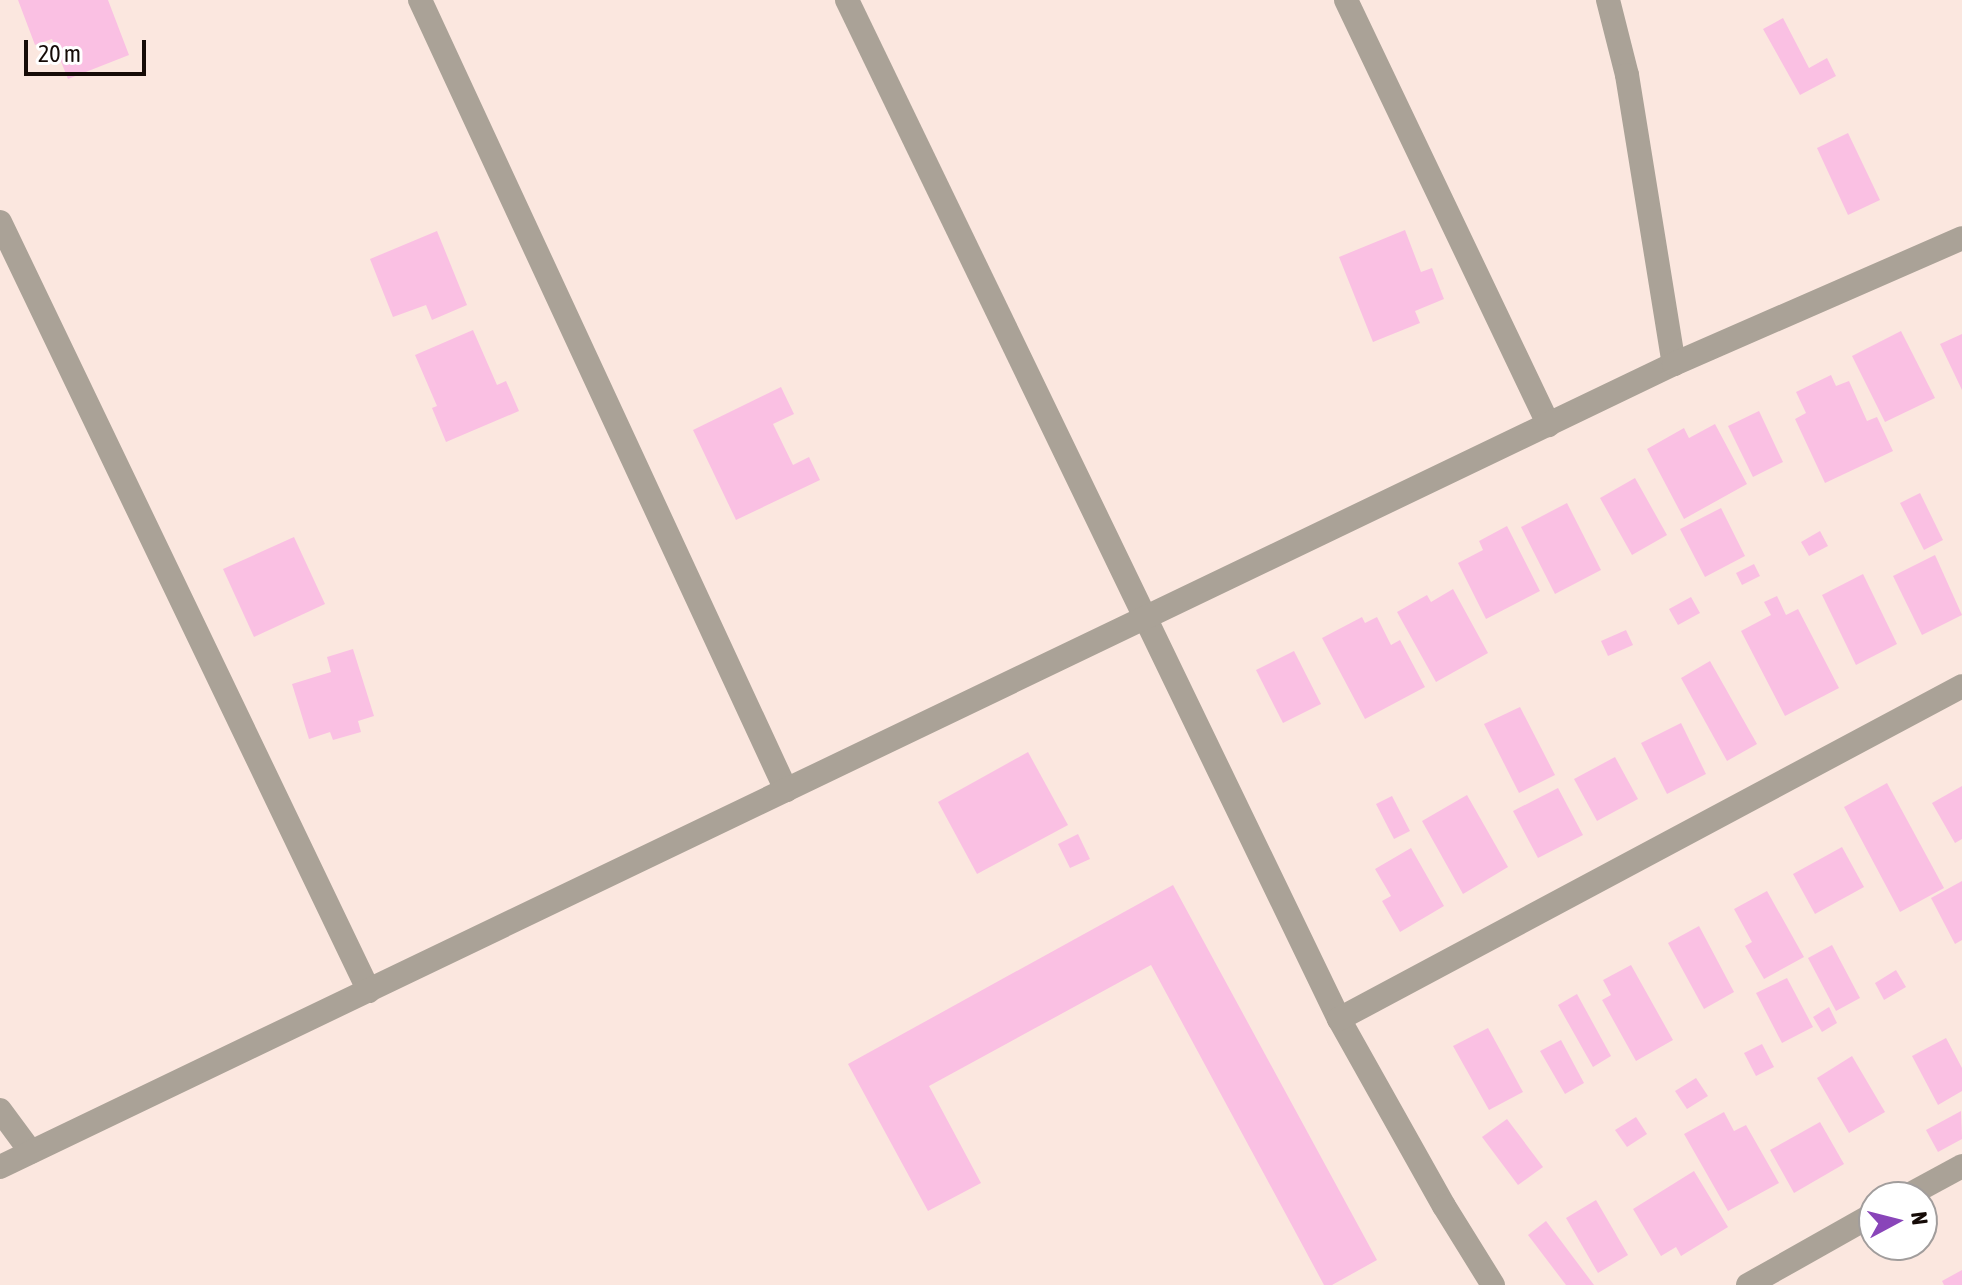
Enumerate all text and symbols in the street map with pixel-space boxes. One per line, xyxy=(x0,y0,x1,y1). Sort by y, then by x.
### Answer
scale bar xyxy=(28,24,150,74)
text: 20 m xyxy=(38,40,81,67)
north arrow xyxy=(1858,1181,1938,1261)
text: N xyxy=(1906,1210,1934,1226)

